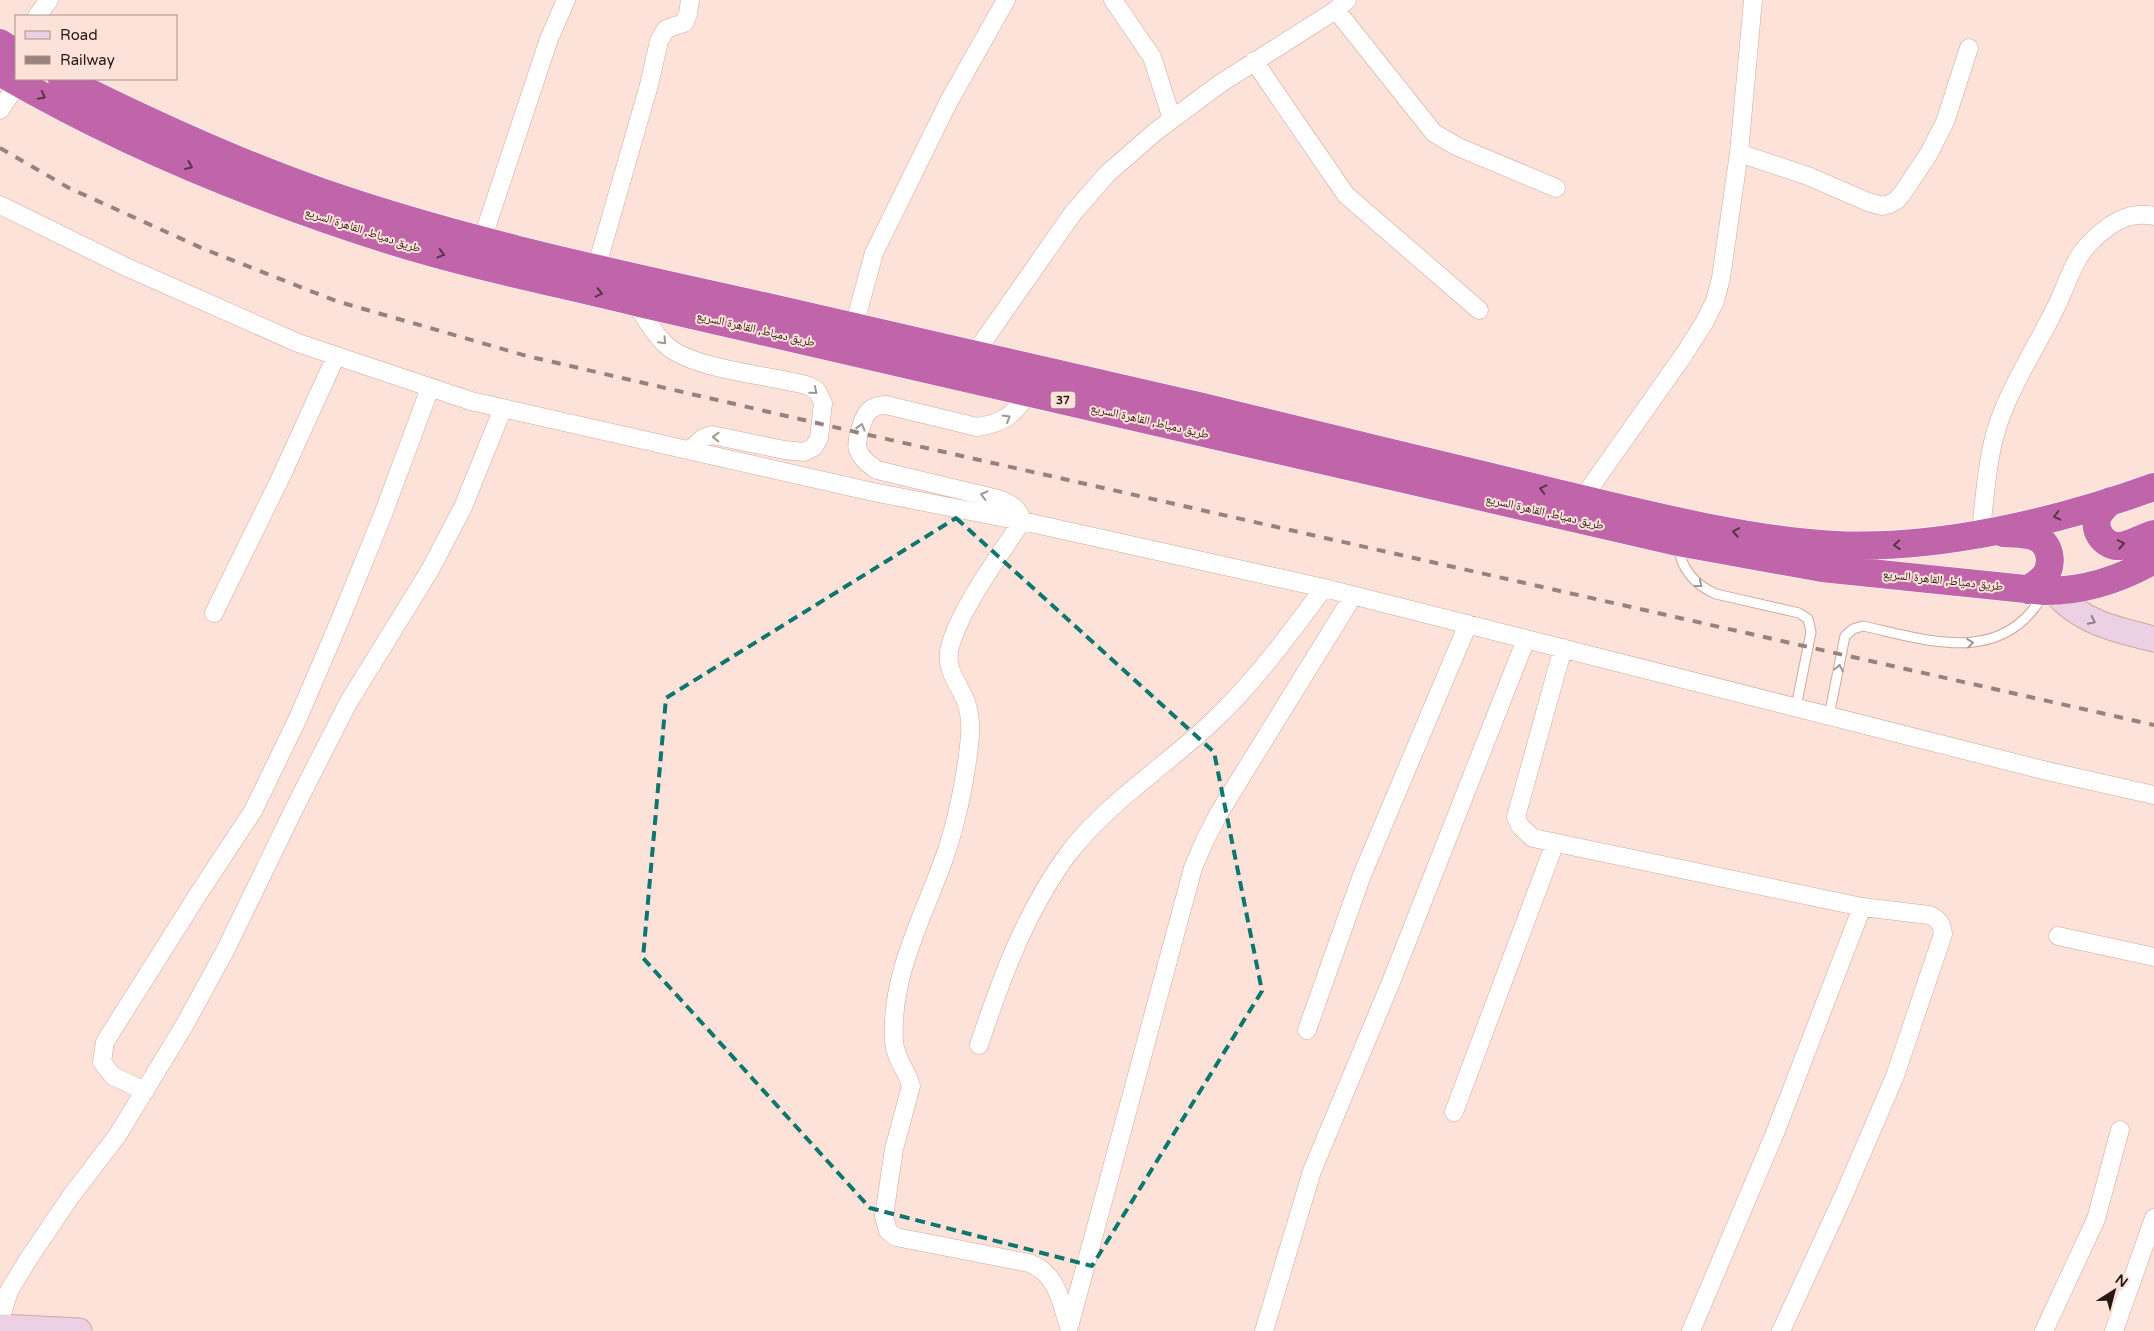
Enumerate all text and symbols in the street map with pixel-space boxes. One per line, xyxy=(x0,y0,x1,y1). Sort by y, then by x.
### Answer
legend xyxy=(15,15,178,80)
text: Road xyxy=(60,26,98,44)
text: Railway xyxy=(60,51,115,69)
one-way arrow xyxy=(37,90,46,100)
one-way arrow xyxy=(184,160,193,170)
street label: طريق دمياط, القاهرة السريع xyxy=(303,205,423,256)
one-way arrow xyxy=(437,249,445,259)
one-way arrow xyxy=(594,287,603,298)
street label: طريق دمياط, القاهرة السريع xyxy=(695,309,817,350)
one-way arrow xyxy=(657,335,666,344)
one-way arrow xyxy=(809,385,818,394)
road number: 37 xyxy=(1050,392,1076,408)
street label: طريق دمياط, القاهرة السريع xyxy=(1089,401,1211,442)
one-way arrow xyxy=(1001,414,1010,424)
one-way arrow xyxy=(855,422,866,431)
one-way arrow xyxy=(712,431,720,442)
one-way arrow xyxy=(1539,484,1548,495)
one-way arrow xyxy=(980,490,989,501)
street label: طريق دمياط, القاهرة السريع xyxy=(1484,492,1606,533)
one-way arrow xyxy=(2053,510,2062,521)
one-way arrow xyxy=(1732,527,1740,538)
one-way arrow xyxy=(1893,539,1901,550)
one-way arrow xyxy=(2118,539,2126,550)
street label: طريق دمياط, القاهرة السريع xyxy=(1882,567,2004,593)
one-way arrow xyxy=(1693,578,1703,587)
one-way arrow xyxy=(2087,614,2096,625)
one-way arrow xyxy=(1966,638,1974,649)
one-way arrow xyxy=(1833,663,1843,672)
north arrow xyxy=(2089,1266,2139,1316)
text: N xyxy=(2112,1271,2131,1291)

